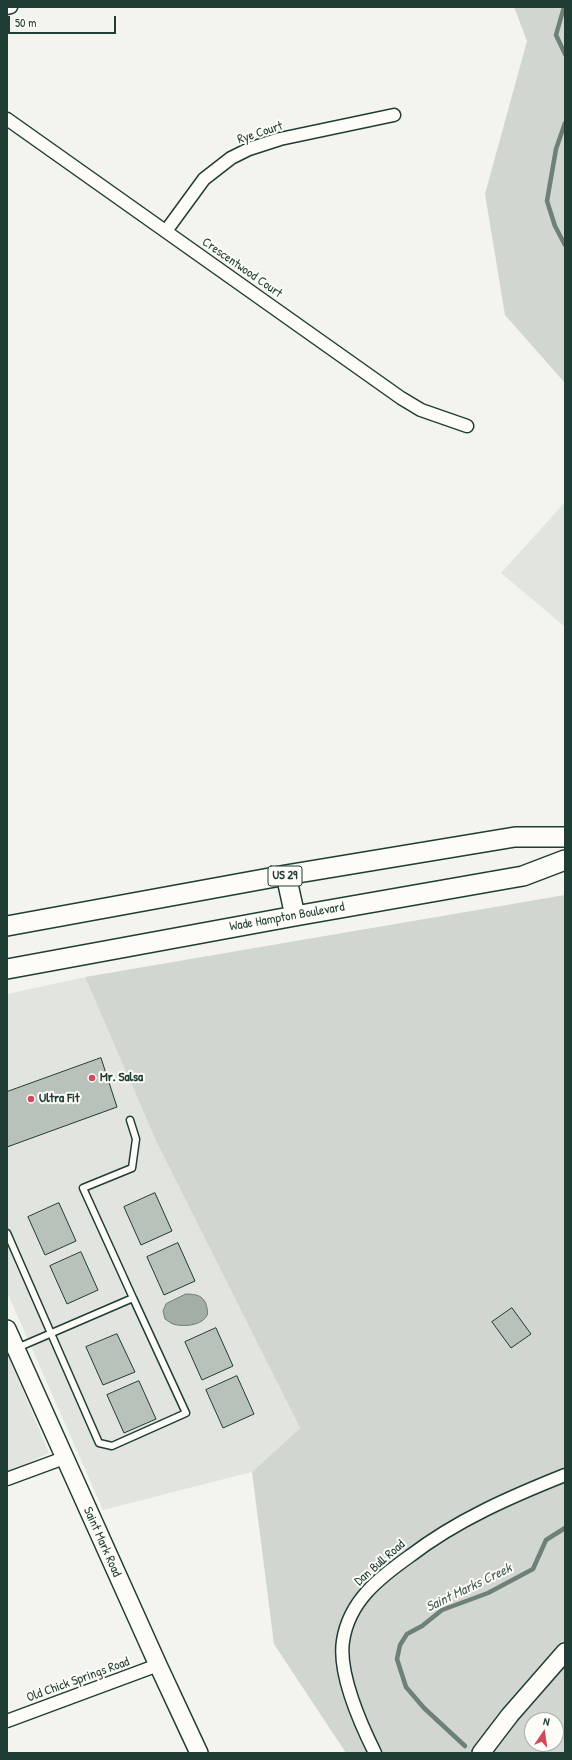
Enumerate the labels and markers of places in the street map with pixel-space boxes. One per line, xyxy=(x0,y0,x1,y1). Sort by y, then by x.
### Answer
place label: Mr. Salsa xyxy=(100,1070,143,1086)
marker: Mr. Salsa xyxy=(87,1073,97,1083)
place label: Ultra Fit xyxy=(39,1091,79,1107)
marker: Ultra Fit xyxy=(26,1094,36,1104)

